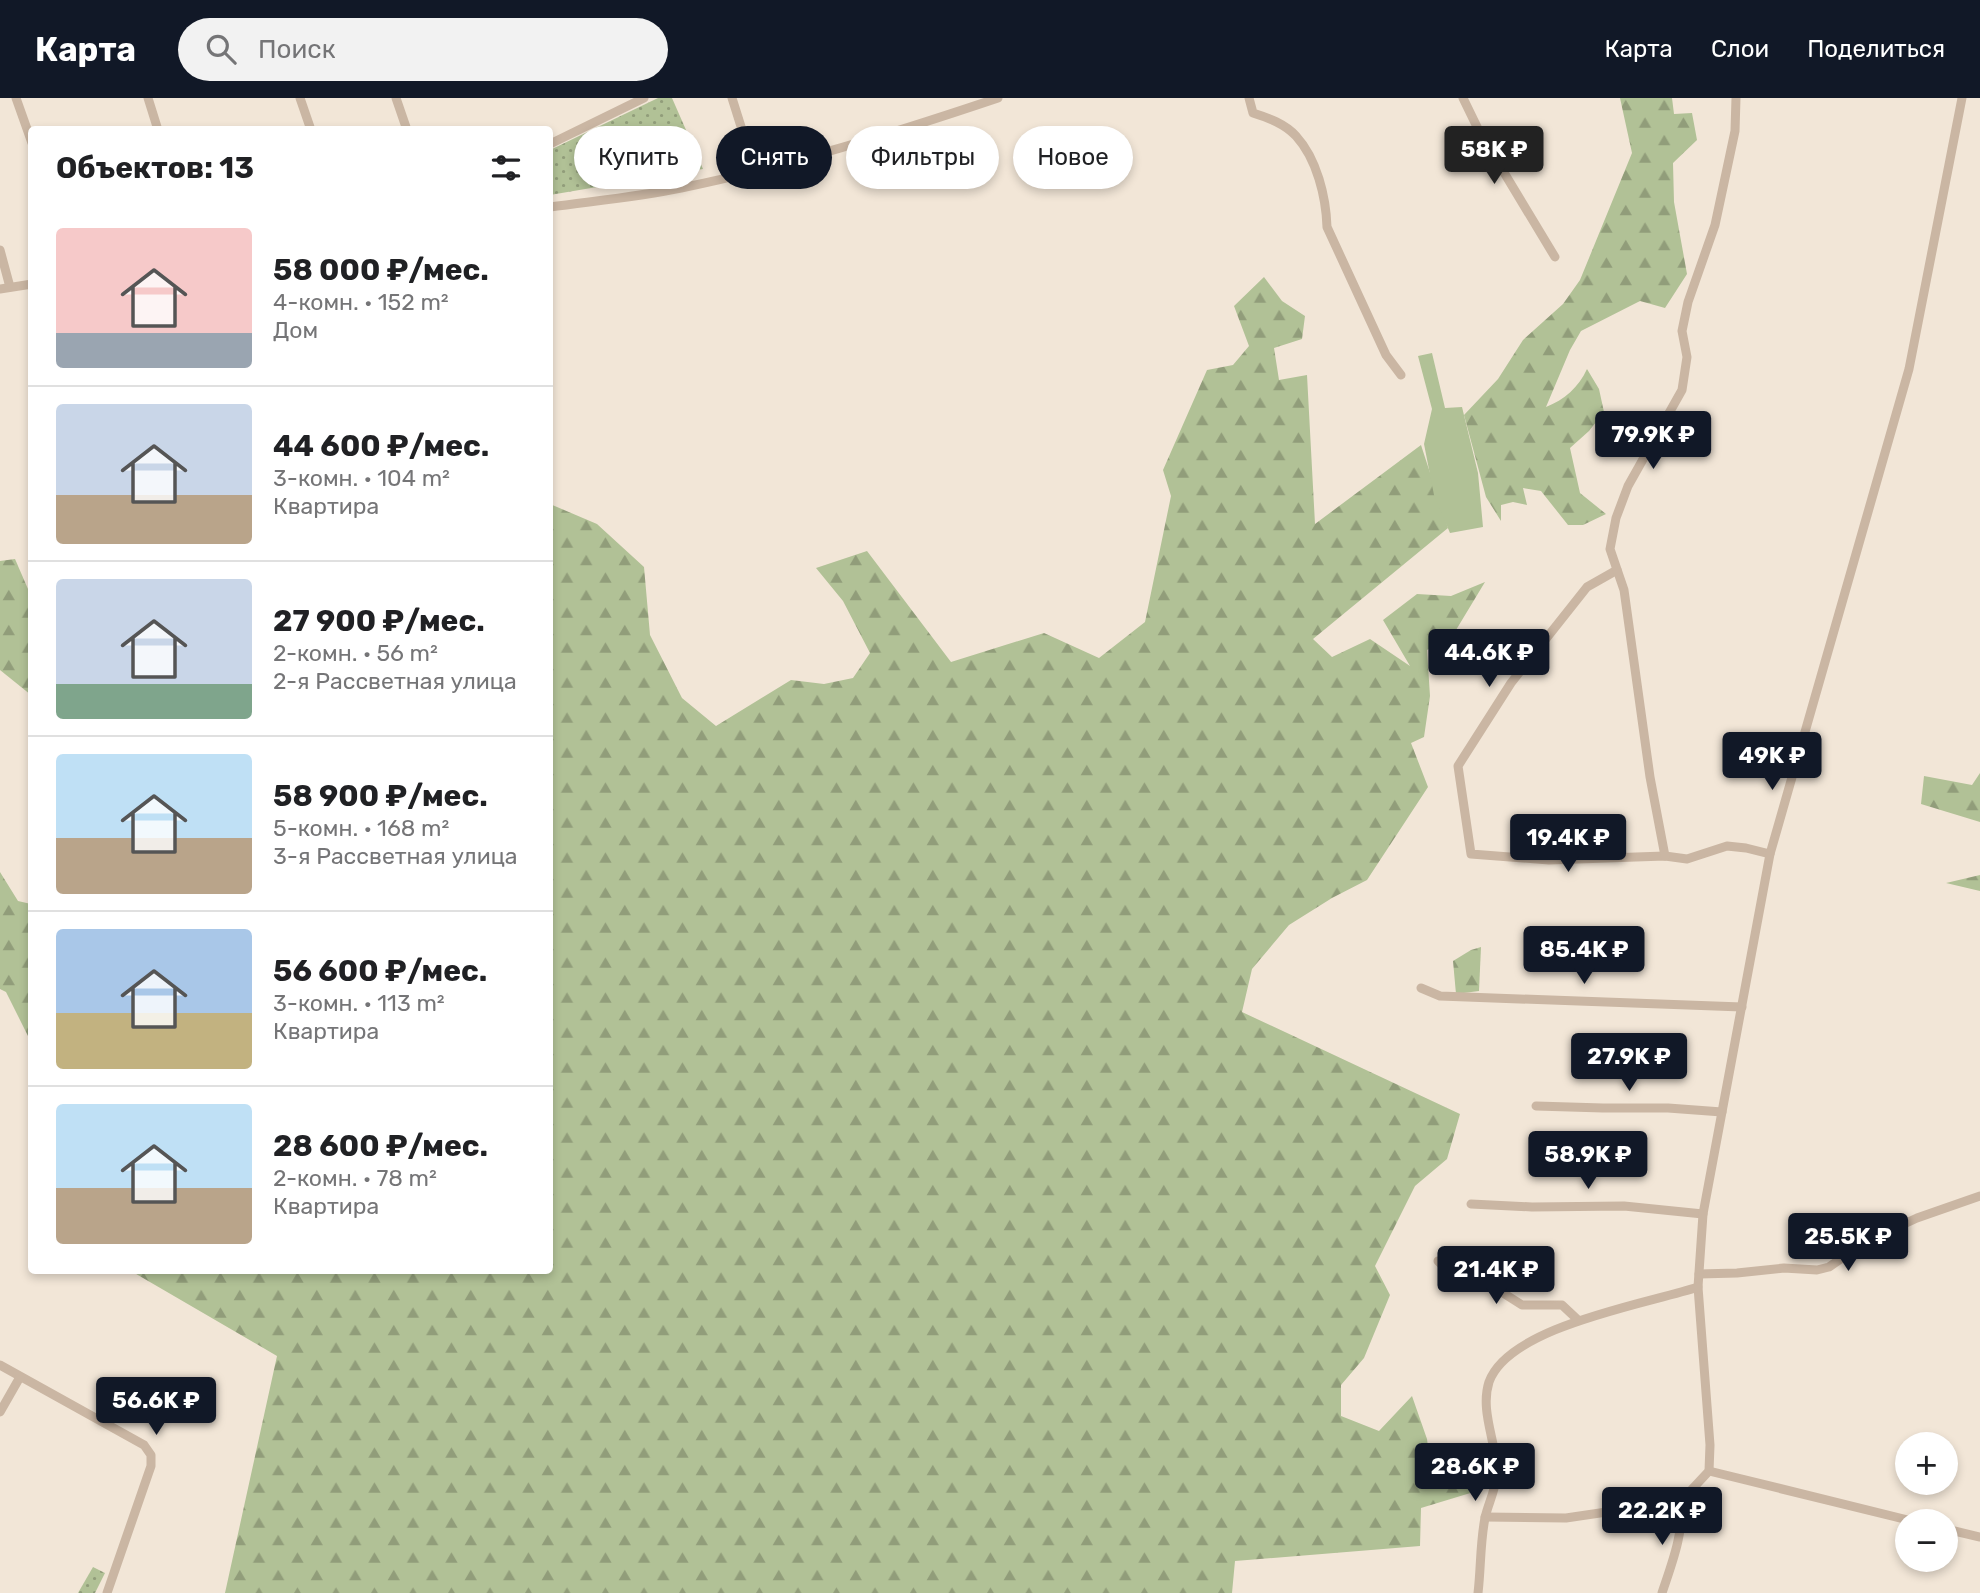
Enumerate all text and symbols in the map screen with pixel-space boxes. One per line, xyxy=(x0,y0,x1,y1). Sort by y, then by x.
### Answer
search box xyxy=(178,18,668,81)
text: Карта xyxy=(35,30,136,69)
icon: search xyxy=(202,30,240,68)
text: Поиск xyxy=(258,34,336,65)
text: Карта xyxy=(1604,35,1673,63)
text: Слои xyxy=(1711,35,1769,63)
text: Поделиться xyxy=(1807,35,1945,63)
chip: Купить xyxy=(574,126,702,189)
chip: Снять xyxy=(716,126,832,189)
chip: Фильтры xyxy=(846,126,999,189)
chip: Новое xyxy=(1013,126,1133,189)
pin: 58K ₽ xyxy=(1445,126,1543,186)
text: 58K ₽ xyxy=(1460,135,1528,163)
icon: filters xyxy=(487,149,525,187)
text: Объектов: 13 xyxy=(56,150,254,186)
text: 58 000 ₽/мес. xyxy=(273,252,489,288)
icon: home xyxy=(112,256,196,340)
text: 4-комн. · 152 m² xyxy=(273,288,449,316)
text: Дом xyxy=(273,316,318,344)
pin: 79.9K ₽ xyxy=(1588,412,1718,471)
text: 79.9K ₽ xyxy=(1611,420,1695,448)
text: 44 600 ₽/мес. xyxy=(273,428,489,464)
icon: home xyxy=(112,432,196,516)
text: 3-комн. · 104 m² xyxy=(273,464,450,492)
text: Квартира xyxy=(273,492,379,520)
text: 27 900 ₽/мес. xyxy=(273,603,485,639)
icon: home xyxy=(112,607,196,691)
pin: 44.6K ₽ xyxy=(1424,630,1554,689)
text: 44.6K ₽ xyxy=(1444,638,1534,666)
text: 2-комн. · 56 m² xyxy=(273,639,438,667)
text: 2-я Рассветная улица xyxy=(273,667,517,695)
pin: 49K ₽ xyxy=(1723,732,1821,792)
text: 49K ₽ xyxy=(1739,741,1806,769)
text: 58 900 ₽/мес. xyxy=(273,778,488,814)
icon: home xyxy=(112,782,196,866)
text: 5-комн. · 168 m² xyxy=(273,814,449,842)
pin: 19.4K ₽ xyxy=(1503,814,1633,874)
text: 19.4K ₽ xyxy=(1526,823,1610,851)
text: 3-я Рассветная улица xyxy=(273,842,518,870)
pin: 85.4K ₽ xyxy=(1519,926,1649,986)
text: 85.4K ₽ xyxy=(1539,935,1629,963)
text: 56 600 ₽/мес. xyxy=(273,953,487,989)
icon: home xyxy=(112,957,196,1041)
text: 3-комн. · 113 m² xyxy=(273,989,445,1017)
text: Квартира xyxy=(273,1017,379,1045)
pin: 27.9K ₽ xyxy=(1564,1034,1694,1093)
text: 27.9K ₽ xyxy=(1587,1042,1671,1070)
text: 28 600 ₽/мес. xyxy=(273,1128,488,1164)
icon: home xyxy=(112,1132,196,1216)
pin: 58.9K ₽ xyxy=(1523,1132,1653,1191)
text: 58.9K ₽ xyxy=(1544,1140,1632,1168)
text: 2-комн. · 78 m² xyxy=(273,1164,437,1192)
text: Квартира xyxy=(273,1192,379,1220)
pin: 25.5K ₽ xyxy=(1783,1214,1913,1273)
text: 25.5K ₽ xyxy=(1804,1222,1892,1250)
pin: 21.4K ₽ xyxy=(1431,1246,1561,1306)
text: 21.4K ₽ xyxy=(1453,1255,1539,1283)
pin: 56.6K ₽ xyxy=(91,1378,221,1437)
text: 56.6K ₽ xyxy=(112,1386,200,1414)
map controls xyxy=(1895,1432,1958,1572)
button: + xyxy=(1895,1432,1958,1495)
pin: 28.6K ₽ xyxy=(1410,1444,1540,1503)
text: 28.6K ₽ xyxy=(1431,1452,1519,1480)
pin: 22.2K ₽ xyxy=(1597,1488,1727,1547)
text: 22.2K ₽ xyxy=(1618,1496,1706,1524)
button: − xyxy=(1895,1509,1958,1572)

